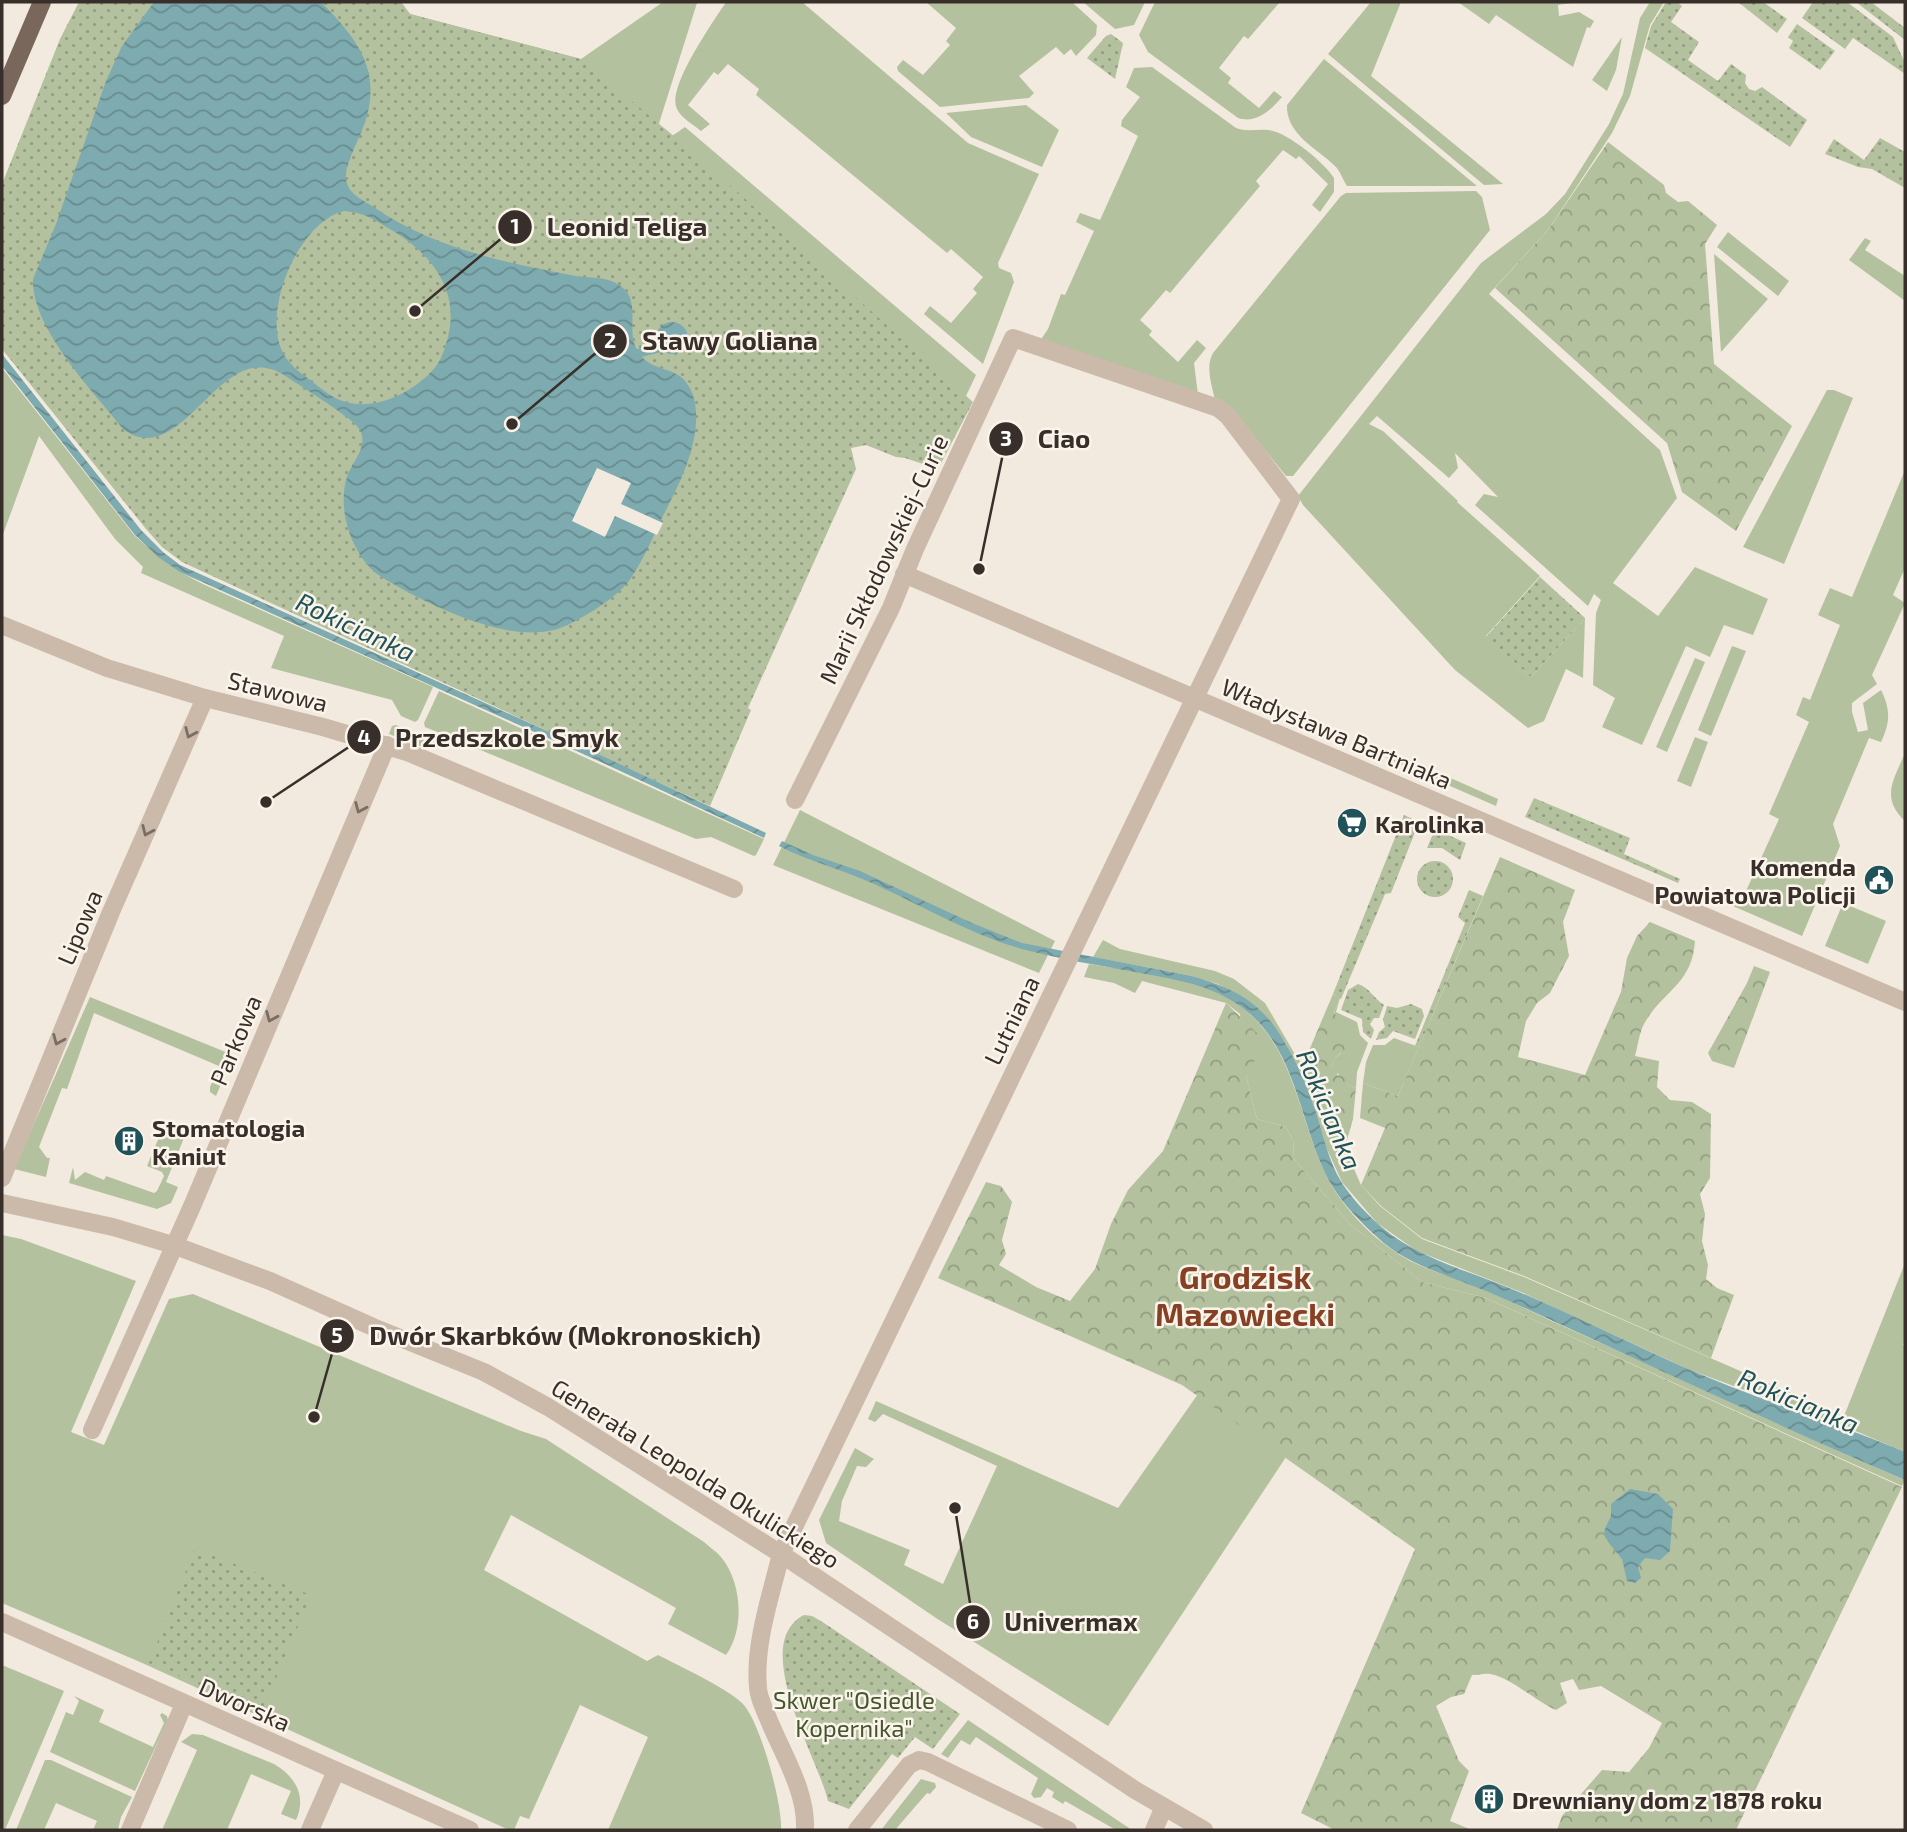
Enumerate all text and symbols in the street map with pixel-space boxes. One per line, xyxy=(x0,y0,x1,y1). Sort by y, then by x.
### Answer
callout: Leonid Teliga xyxy=(497,203,721,250)
text: Leonid Teliga xyxy=(547,210,707,241)
text: 1 xyxy=(510,213,520,238)
callout: Stawy Goliana xyxy=(592,317,832,364)
text: Stawy Goliana xyxy=(642,324,818,356)
text: 2 xyxy=(604,327,616,352)
callout: Ciao xyxy=(989,416,1104,463)
text: Ciao xyxy=(1038,422,1090,453)
text: 3 xyxy=(1000,425,1012,450)
street label: Marii Skłodowskiej-Curie xyxy=(813,430,953,688)
water label: Rokicianka xyxy=(292,585,420,667)
street label: Stawowa xyxy=(225,665,331,717)
street label: Władysława Bartniaka xyxy=(1218,671,1456,795)
callout: Przedszkole Smyk xyxy=(346,714,633,761)
text: Przedszkole Smyk xyxy=(395,721,619,753)
text: 4 xyxy=(357,724,371,749)
one-way arrow xyxy=(184,726,198,738)
one-way arrow xyxy=(355,801,369,813)
supermarket icon: Karolinka xyxy=(1335,806,1369,840)
place label: Karolinka xyxy=(1375,809,1484,838)
one-way arrow xyxy=(141,824,155,836)
place label: Komenda Powiatowa Policji xyxy=(1655,852,1856,909)
public building icon: Komenda Powiatowa Policji xyxy=(1862,863,1896,897)
street label: Lipowa xyxy=(50,885,108,969)
street label: Lutniana xyxy=(977,971,1045,1069)
street label: Parkowa xyxy=(203,991,267,1089)
one-way arrow xyxy=(265,1010,279,1023)
one-way arrow xyxy=(53,1033,67,1045)
water label: Rokicianka xyxy=(1291,1044,1369,1174)
place label: Stomatologia Kaniut xyxy=(152,1113,305,1170)
building icon: Stomatologia Kaniut xyxy=(112,1124,146,1158)
district label: Grodzisk Mazowiecki xyxy=(1155,1257,1335,1332)
callout: Dwór Skarbków (Mokronoskich) xyxy=(319,1312,775,1359)
text: Dwór Skarbków (Mokronoskich) xyxy=(369,1319,761,1350)
text: 5 xyxy=(331,1322,343,1347)
water label: Rokicianka xyxy=(1734,1361,1864,1439)
street label: Generała Leopolda Okulickiego xyxy=(546,1372,846,1574)
callout: Univermax xyxy=(955,1598,1152,1645)
text: Univermax xyxy=(1004,1605,1138,1636)
text: 6 xyxy=(967,1608,979,1633)
street label: Dworska xyxy=(195,1671,295,1737)
park label: Skwer "Osiedle Kopernika" xyxy=(773,1685,935,1742)
building icon: Drewniany dom z 1878 roku xyxy=(1472,1782,1506,1816)
place label: Drewniany dom z 1878 roku xyxy=(1512,1785,1822,1814)

